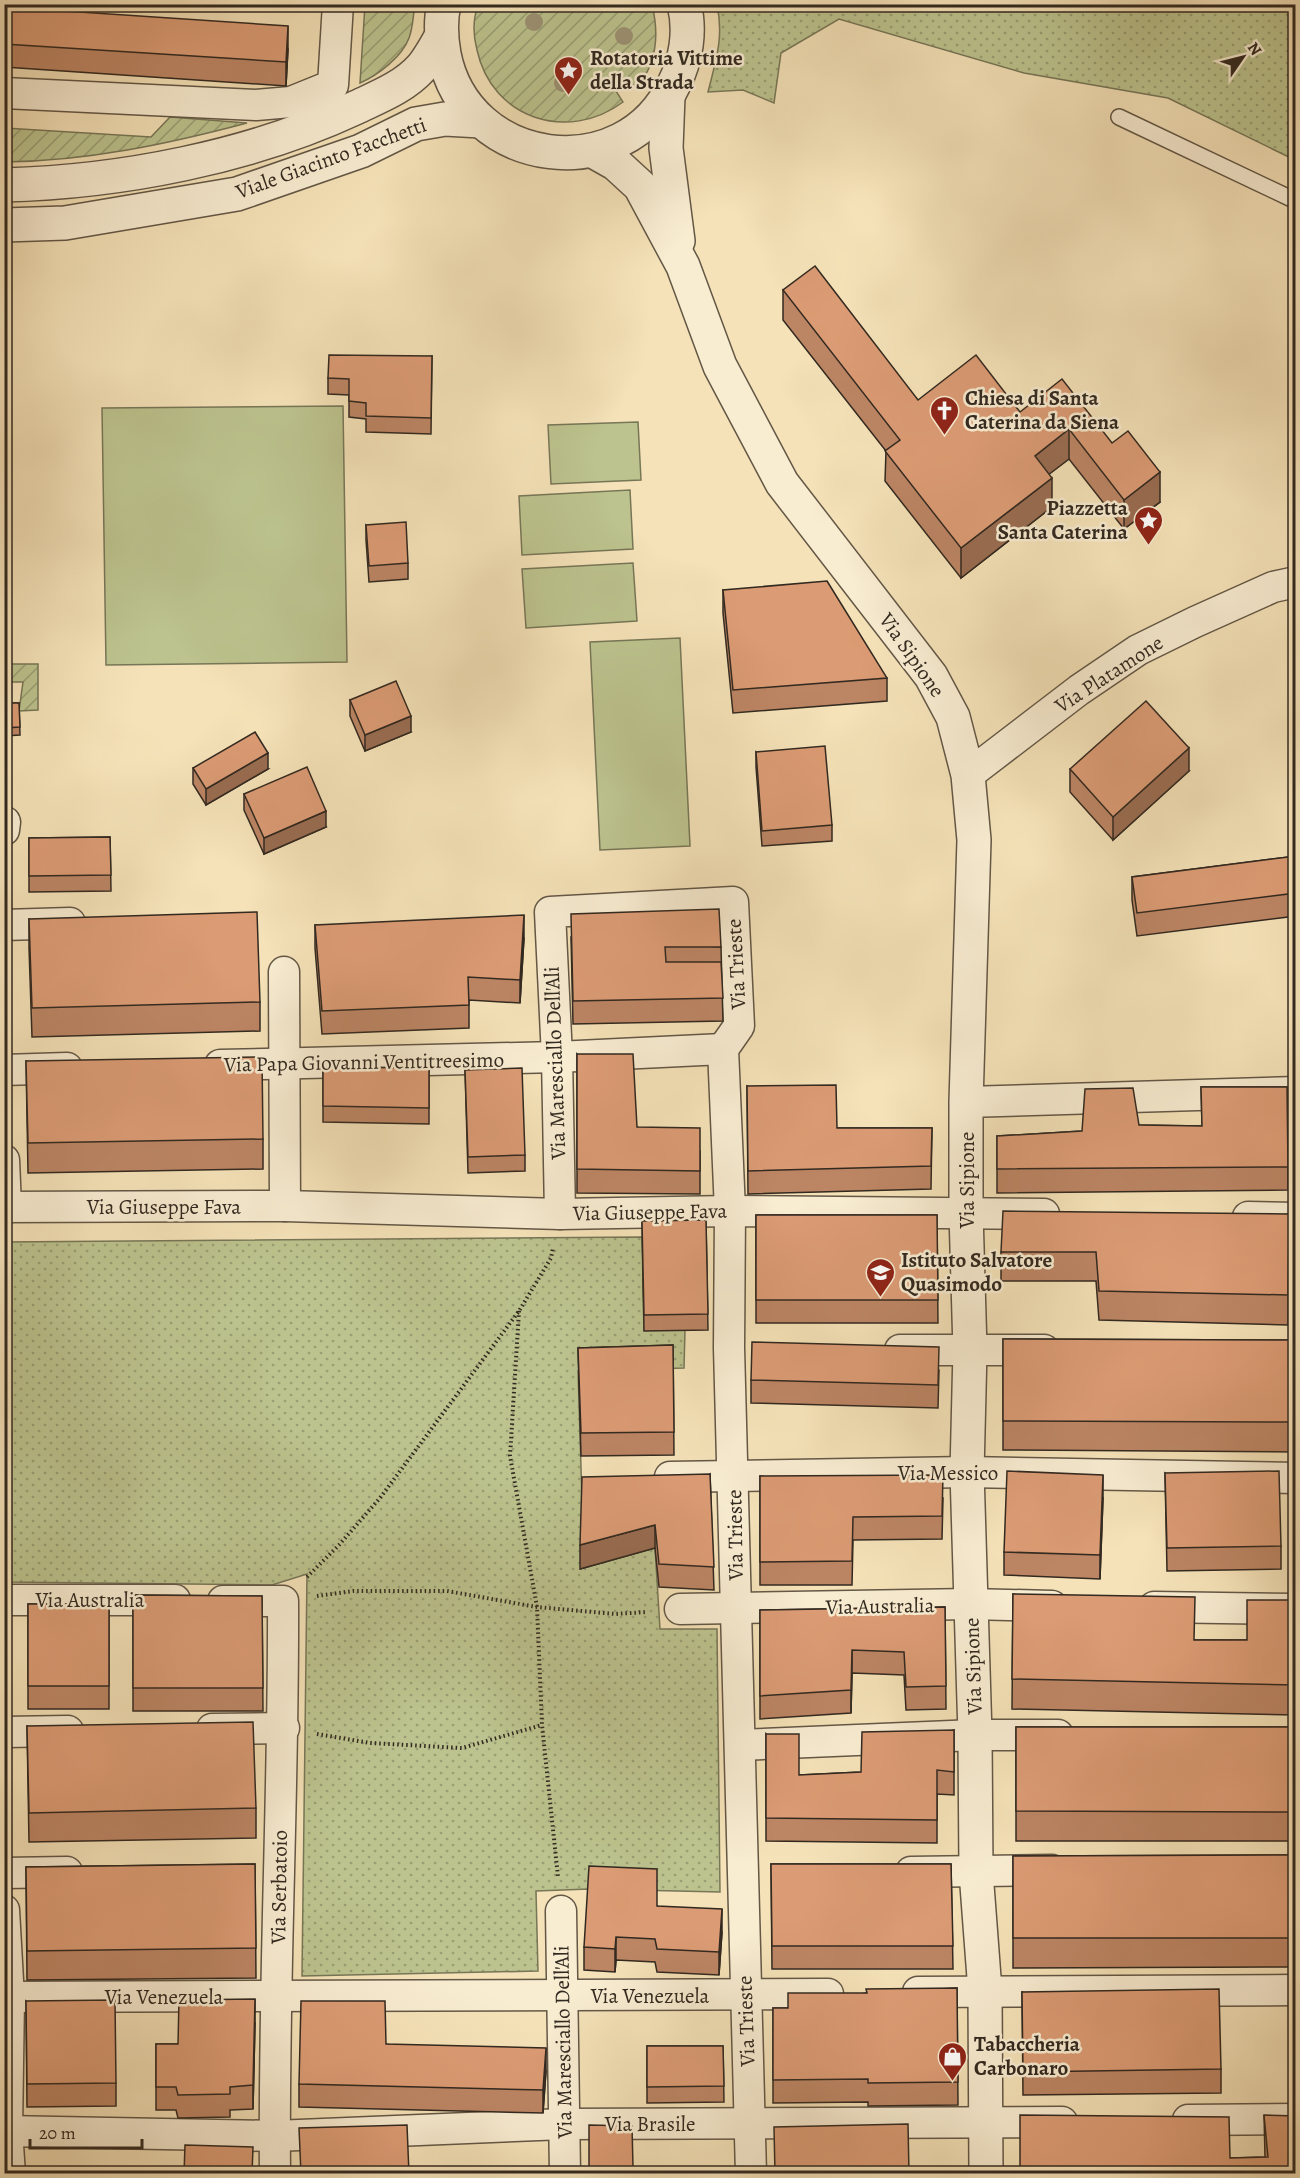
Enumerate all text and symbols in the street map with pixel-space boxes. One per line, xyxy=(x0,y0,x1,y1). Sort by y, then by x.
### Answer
north arrow xyxy=(1213,27,1273,87)
text: N xyxy=(1242,38,1267,60)
place label: Rotatoria Vittime della Strada xyxy=(590,44,743,96)
place icon: Rotatoria Vittime della Strada xyxy=(553,54,585,96)
street label: Viale Giacinto Facchetti xyxy=(231,110,430,206)
place label: Chiesa di Santa Caterina da Siena xyxy=(965,384,1120,436)
church icon: Chiesa di Santa Caterina da Siena xyxy=(928,394,960,436)
place label: Piazzetta Santa Caterina xyxy=(998,494,1129,546)
place icon: Piazzetta Santa Caterina xyxy=(1133,504,1165,546)
street label: Via Sipione xyxy=(872,606,951,703)
street label: Via Platamone xyxy=(1049,629,1169,720)
street label: Via Trieste xyxy=(720,918,752,1011)
street label: Via Maresciallo Dell'Ali xyxy=(538,966,572,1161)
street label: Via Papa Giovanni Ventitreesimo xyxy=(223,1046,504,1078)
street label: Via Sipione xyxy=(953,1131,981,1230)
street label: Via Giuseppe Fava xyxy=(86,1193,241,1221)
street label: Via Giuseppe Fava xyxy=(572,1197,728,1227)
place label: Istituto Salvatore Quasimodo xyxy=(901,1246,1053,1298)
school or university icon: Istituto Salvatore Quasimodo xyxy=(864,1256,896,1298)
street label: Via Messico xyxy=(897,1459,998,1487)
street label: Via Trieste xyxy=(720,1489,750,1582)
street label: Via Australia xyxy=(35,1586,145,1614)
street label: Via Australia xyxy=(824,1591,935,1621)
street label: Via Sipione xyxy=(957,1617,989,1716)
street label: Via Serbatoio xyxy=(264,1830,294,1945)
street label: Via Maresciallo Dell'Ali xyxy=(547,1945,579,2140)
street label: Via Trieste xyxy=(730,1975,762,2068)
street label: Via Venezuela xyxy=(590,1982,710,2010)
street label: Via Venezuela xyxy=(104,1983,224,2011)
place label: Tabaccheria Carbonaro xyxy=(974,2030,1081,2082)
shop icon: Tabaccheria Carbonaro xyxy=(937,2040,969,2082)
street label: Via Brasile xyxy=(604,2110,695,2138)
scale bar xyxy=(30,2112,142,2150)
text: 20 m xyxy=(39,2121,76,2145)

